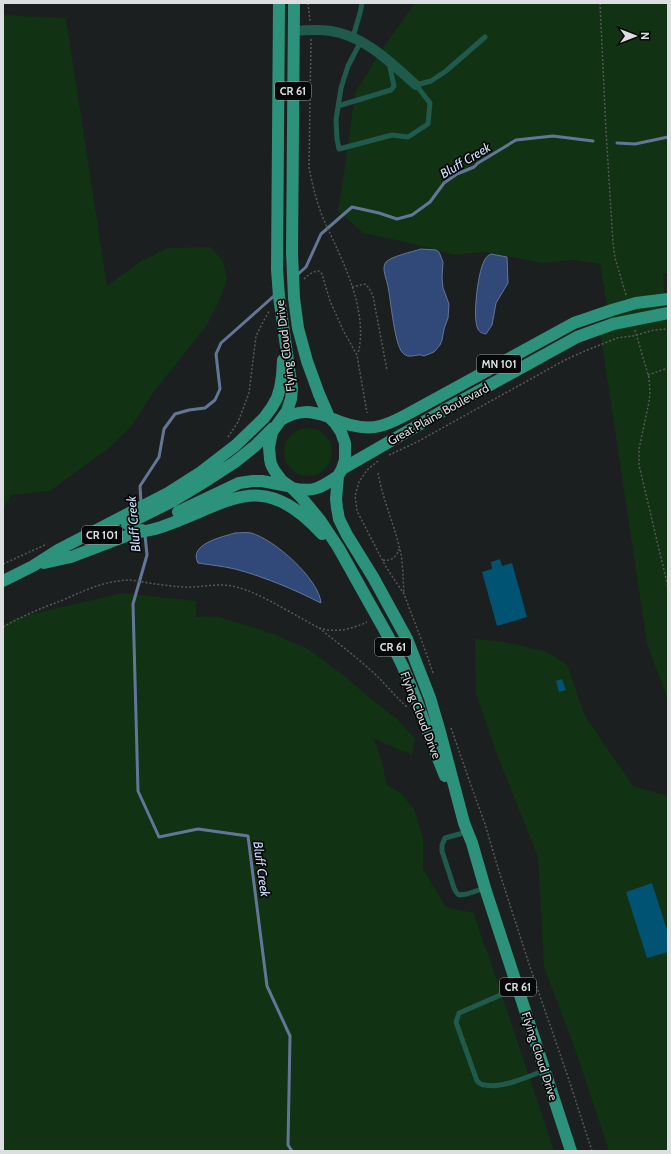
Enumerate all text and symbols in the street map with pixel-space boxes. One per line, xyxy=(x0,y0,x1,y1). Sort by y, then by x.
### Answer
north arrow xyxy=(615,16,655,56)
text: N xyxy=(638,32,652,40)
road number: CR 61 xyxy=(275,82,311,100)
water label: Bluff Creek xyxy=(437,139,493,181)
street label: Flying Cloud Drive xyxy=(272,299,298,393)
road number: MN 101 xyxy=(477,355,521,373)
street label: Great Plains Boulevard xyxy=(385,380,491,448)
water label: Bluff Creek xyxy=(123,495,143,553)
road number: CR 101 xyxy=(82,526,122,544)
road number: CR 61 xyxy=(375,638,411,656)
street label: Flying Cloud Drive xyxy=(397,669,445,761)
water label: Bluff Creek xyxy=(250,840,274,898)
road number: CR 61 xyxy=(500,978,536,996)
street label: Flying Cloud Drive xyxy=(519,1010,561,1102)

